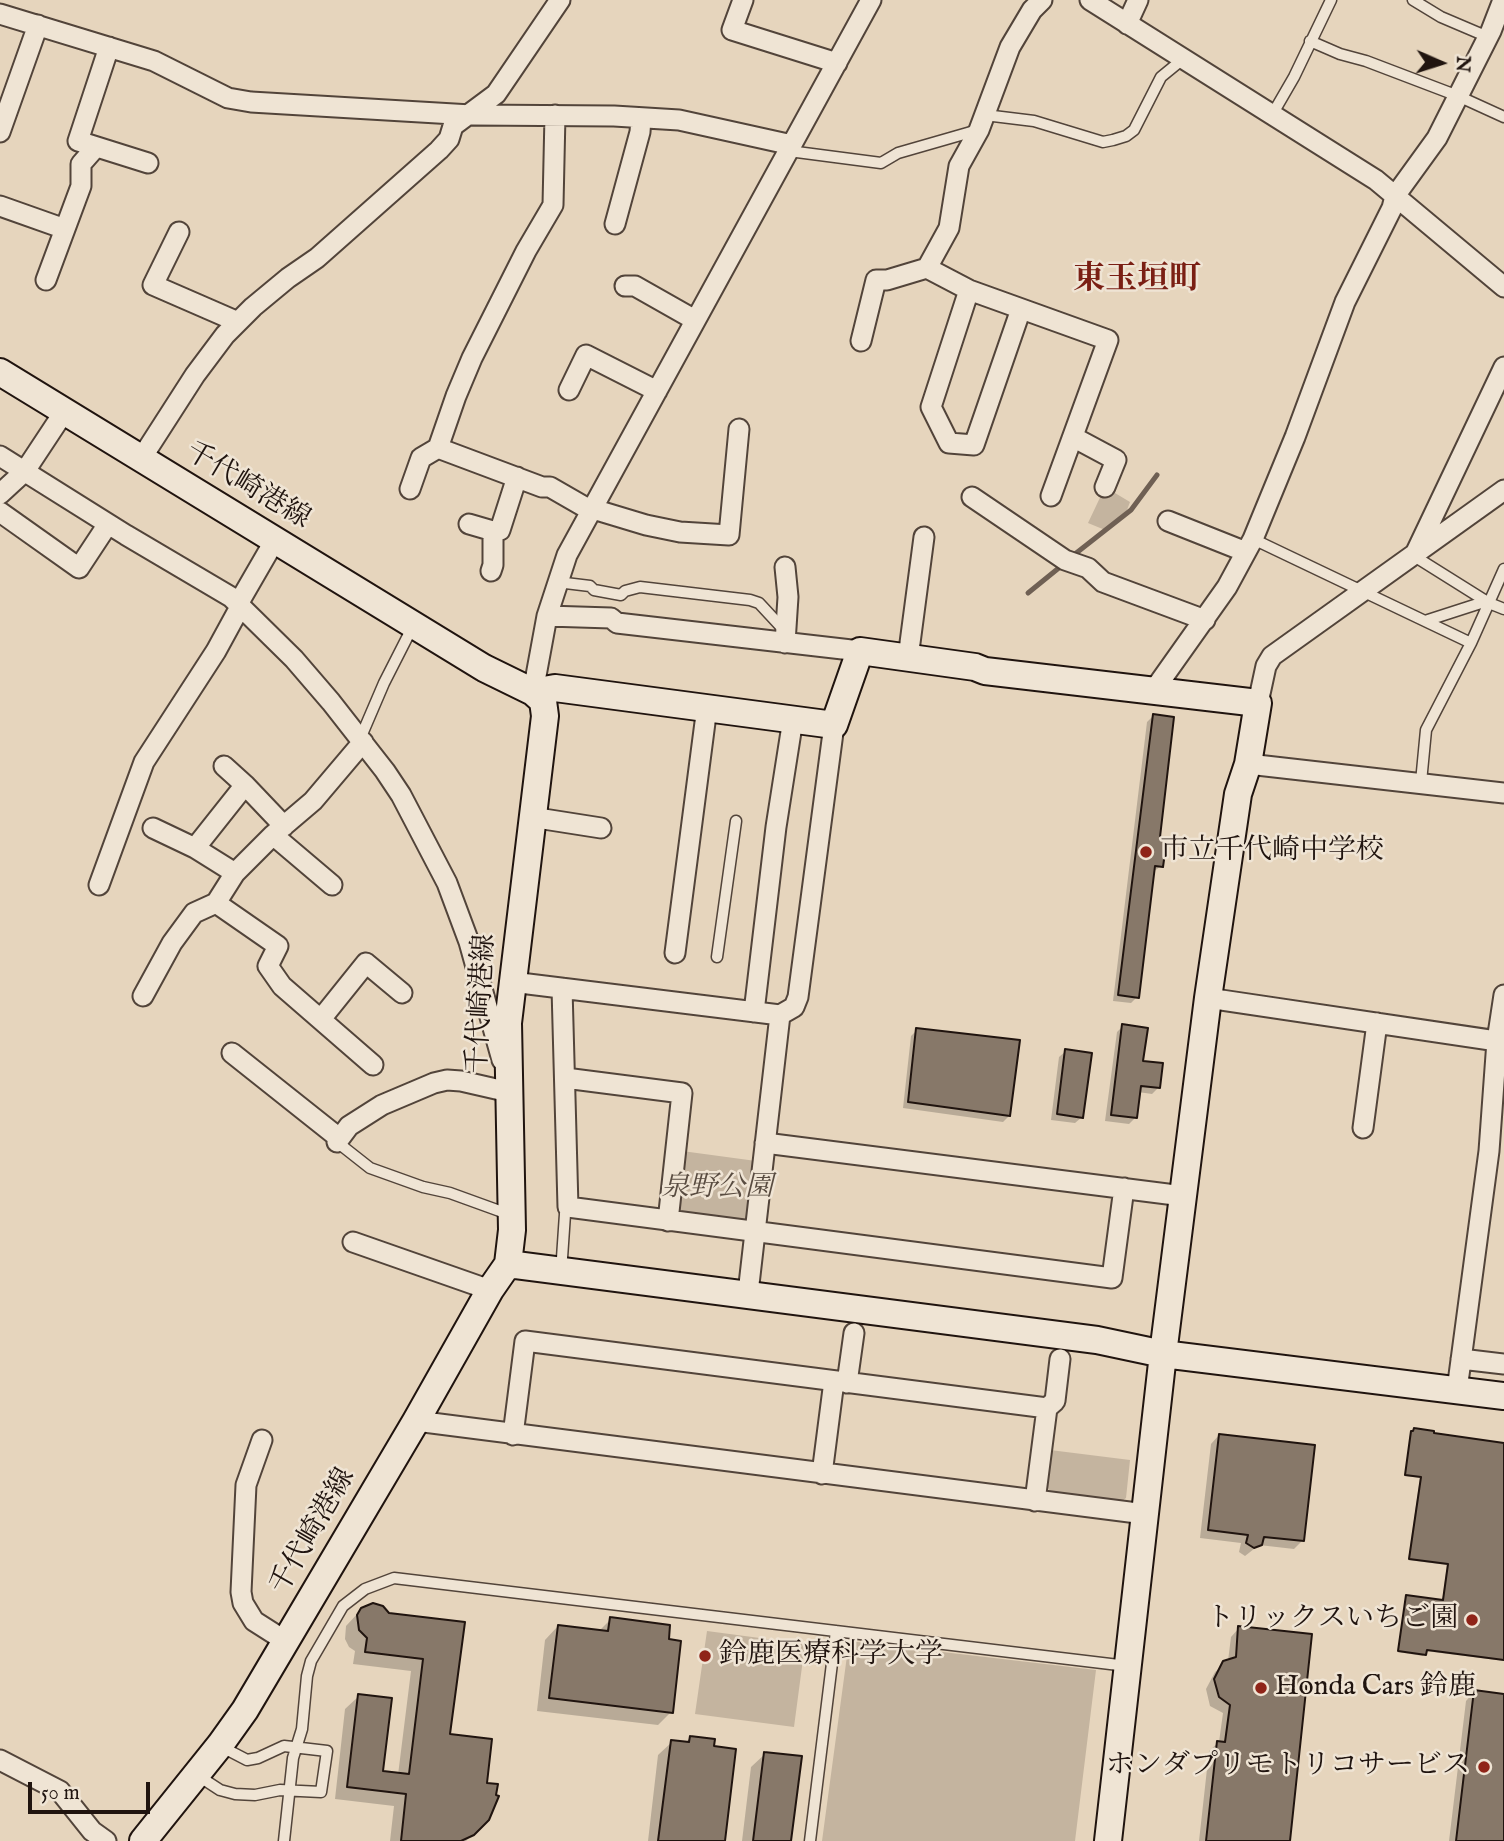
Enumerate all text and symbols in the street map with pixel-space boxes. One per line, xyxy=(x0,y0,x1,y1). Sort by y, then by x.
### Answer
north arrow xyxy=(1406,28,1476,98)
text: N xyxy=(1450,55,1474,73)
district label: 東玉垣町 xyxy=(1073,262,1201,300)
street label: 千代崎港線 xyxy=(178,437,316,537)
place label: 市立千代崎中学校 xyxy=(1160,835,1384,869)
marker: 市立千代崎中学校 xyxy=(1138,844,1154,860)
street label: 千代崎港線 xyxy=(463,933,503,1075)
park label: 泉野公園 xyxy=(661,1172,773,1206)
street label: 千代崎港線 xyxy=(264,1463,364,1601)
place label: トリックスいちご園 xyxy=(1206,1603,1458,1637)
marker: トリックスいちご園 xyxy=(1464,1612,1480,1628)
place label: 鈴鹿医療科学大学 xyxy=(719,1639,943,1673)
marker: 鈴鹿医療科学大学 xyxy=(697,1648,713,1664)
place label: Honda Cars 鈴鹿 xyxy=(1275,1671,1476,1705)
marker: Honda Cars 鈴鹿 xyxy=(1253,1680,1269,1696)
place label: ホンダプリモトリコサービス xyxy=(1106,1750,1470,1784)
marker: ホンダプリモトリコサービス xyxy=(1476,1759,1492,1775)
scale bar xyxy=(32,1768,154,1812)
text: 50 m xyxy=(41,1780,80,1807)

